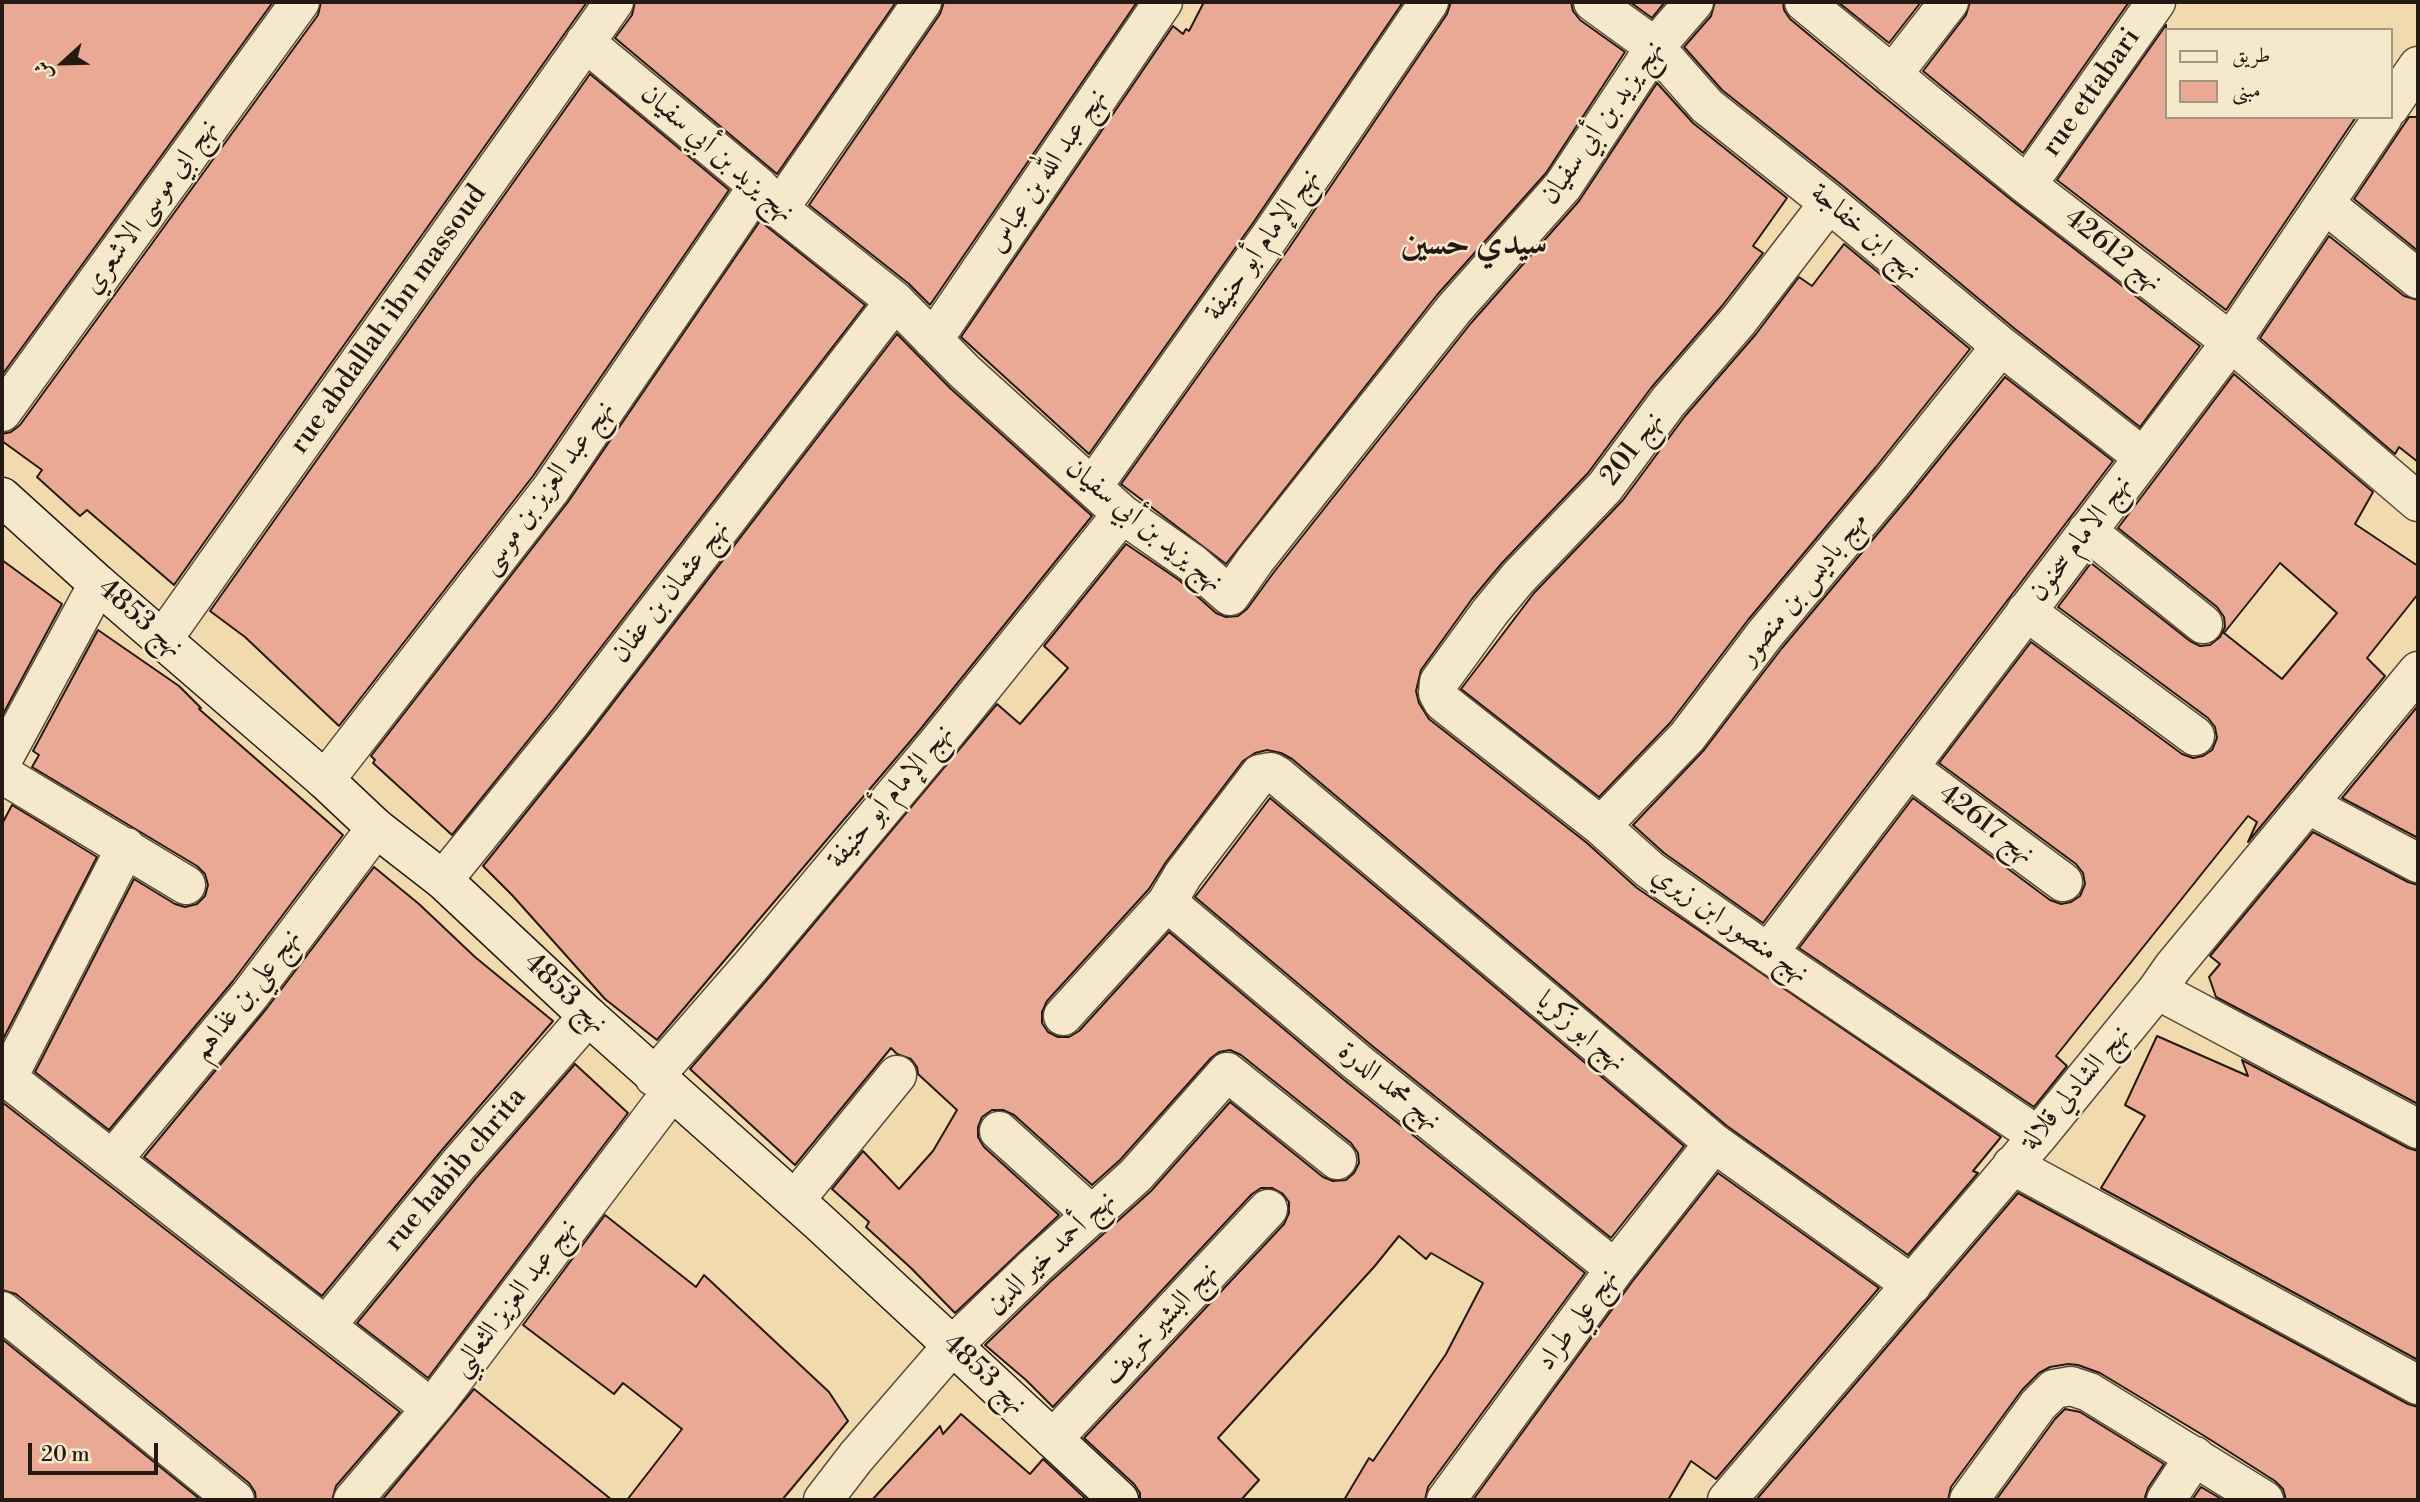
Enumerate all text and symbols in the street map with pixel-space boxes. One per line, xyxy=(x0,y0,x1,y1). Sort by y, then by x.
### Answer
street label: rue ettabari xyxy=(2035,22,2149,164)
north arrow xyxy=(28,28,98,98)
legend xyxy=(2164,28,2392,119)
street label: نهج يزيد بن أبي سفيان xyxy=(1534,34,1672,212)
text: طريق xyxy=(2232,43,2270,69)
text: ش xyxy=(29,58,58,84)
street label: نهج يزيد بن أبي سفيان xyxy=(633,78,801,230)
text: مبنى xyxy=(2232,78,2261,104)
street label: نهج عبد الله بن عباس xyxy=(981,82,1115,260)
street label: نهج ابي موسى الاشعري xyxy=(76,113,226,301)
street label: نهج الإمام أبو حنيفة xyxy=(1198,162,1328,328)
street label: نهج ابن خفاجة xyxy=(1803,177,1927,289)
street label: rue abdallah ibn massoud xyxy=(283,179,495,461)
street label: نهج 42612 xyxy=(2057,202,2169,300)
district label: سيدي حسين xyxy=(1401,224,1547,266)
street label: نهج عبد العزيز بن موسى xyxy=(474,394,622,582)
street label: نهج 201 xyxy=(1594,405,1672,493)
street label: نهج يزيد بن أبي سفيان xyxy=(1058,452,1230,600)
street label: نهج الامام سحنون xyxy=(2022,469,2140,609)
street label: مهج باديس بن منصور xyxy=(1732,506,1876,672)
street label: نهج عثمان بن عفان xyxy=(605,514,737,670)
street label: نهج 4853 xyxy=(90,572,190,666)
street label: نهج الإمام أبو حنيفة xyxy=(821,718,961,876)
street label: نهج 42617 xyxy=(1931,778,2041,872)
street label: نهج منصور ابن زيري xyxy=(1645,858,1815,992)
street label: نهج علي بن غذاهم xyxy=(185,922,309,1068)
street label: نهج 4853 xyxy=(516,947,614,1041)
street label: نهج ابو زكريا xyxy=(1529,985,1633,1079)
street label: نهج الشادلي قلالة xyxy=(2014,1019,2138,1157)
street label: نهج محمد الدرة xyxy=(1331,1035,1447,1139)
street label: rue habib chrita xyxy=(378,1081,534,1259)
street label: نهج أحمد خير الدين xyxy=(979,1184,1123,1322)
street label: نهج عبد العزيز الثعالبي xyxy=(445,1212,585,1384)
street label: نهج البشير خريف xyxy=(1096,1256,1226,1392)
street label: نهج علي طراد xyxy=(1530,1262,1626,1378)
street label: نهج 4853 xyxy=(935,1328,1033,1422)
scale bar xyxy=(32,1428,161,1472)
text: 20 m xyxy=(41,1442,90,1468)

